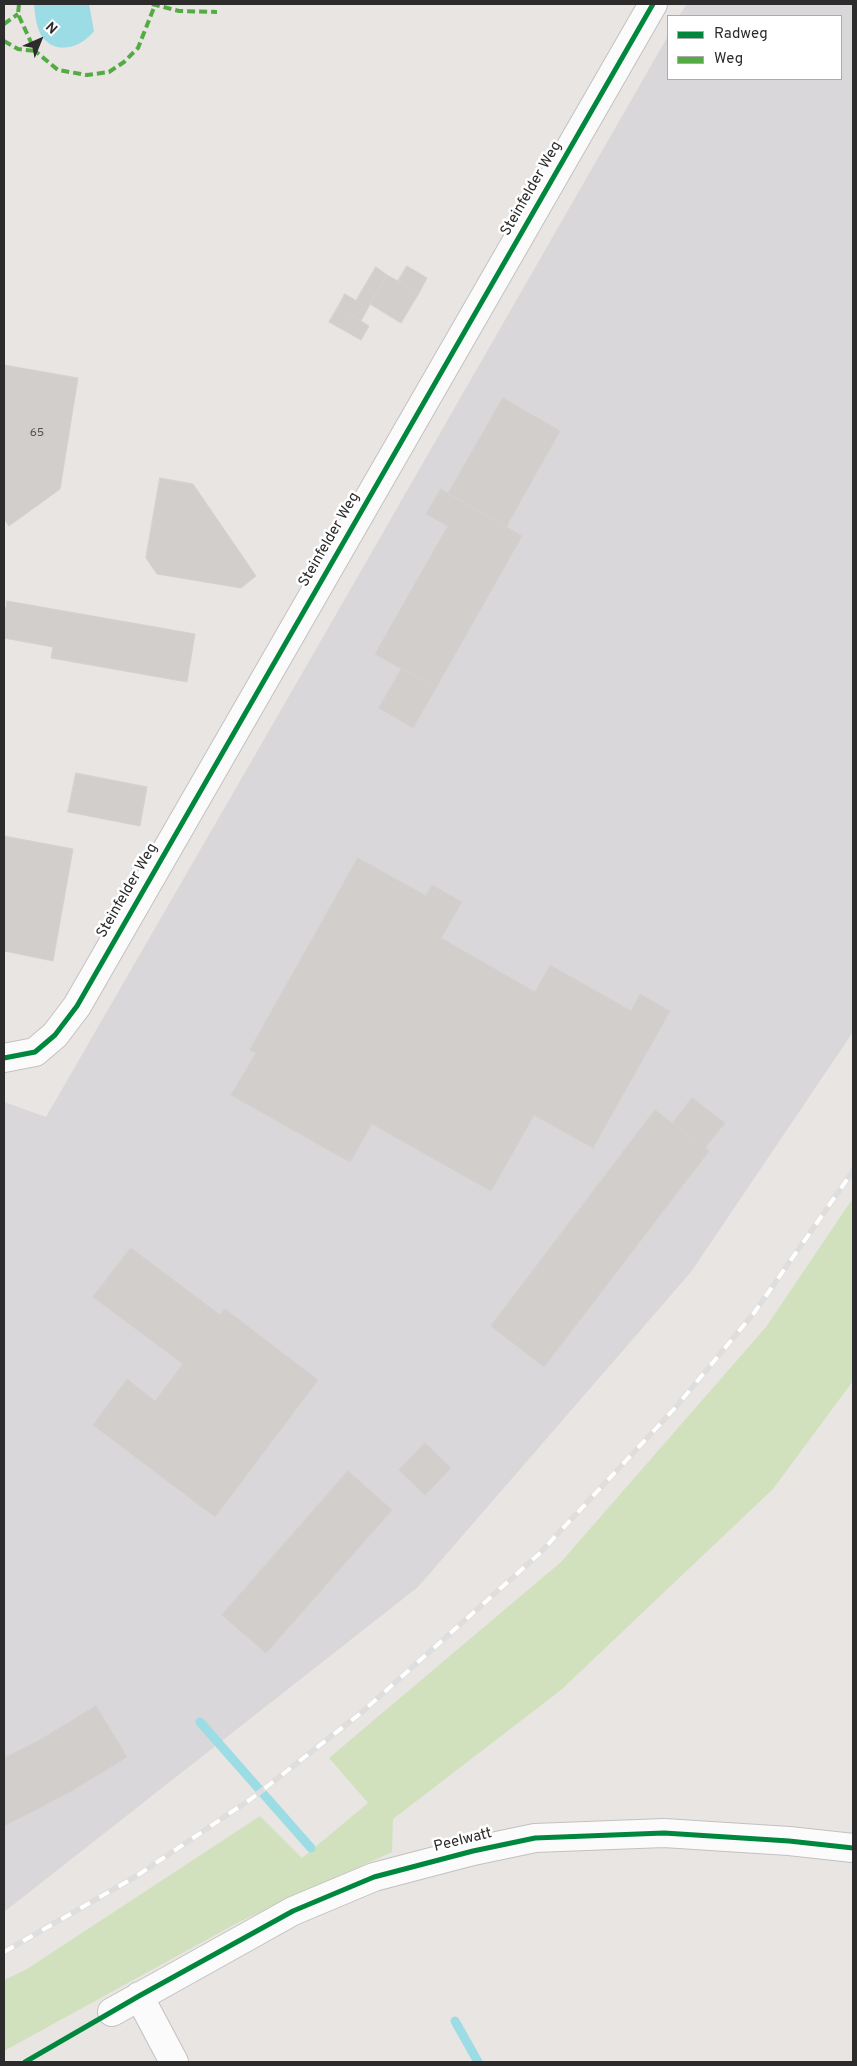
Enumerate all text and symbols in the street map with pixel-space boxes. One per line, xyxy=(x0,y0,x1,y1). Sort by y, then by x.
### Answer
north arrow xyxy=(15,15,65,65)
legend xyxy=(667,15,842,80)
text: N xyxy=(41,19,60,38)
text: Radweg xyxy=(714,25,768,44)
text: Weg xyxy=(714,50,743,69)
street label: Steinfelder Weg xyxy=(498,138,566,240)
house number: 65 xyxy=(30,427,44,441)
street label: Steinfelder Weg xyxy=(296,489,364,591)
street label: Steinfelder Weg xyxy=(94,840,162,942)
street label: Peelwatt xyxy=(432,1825,494,1857)

